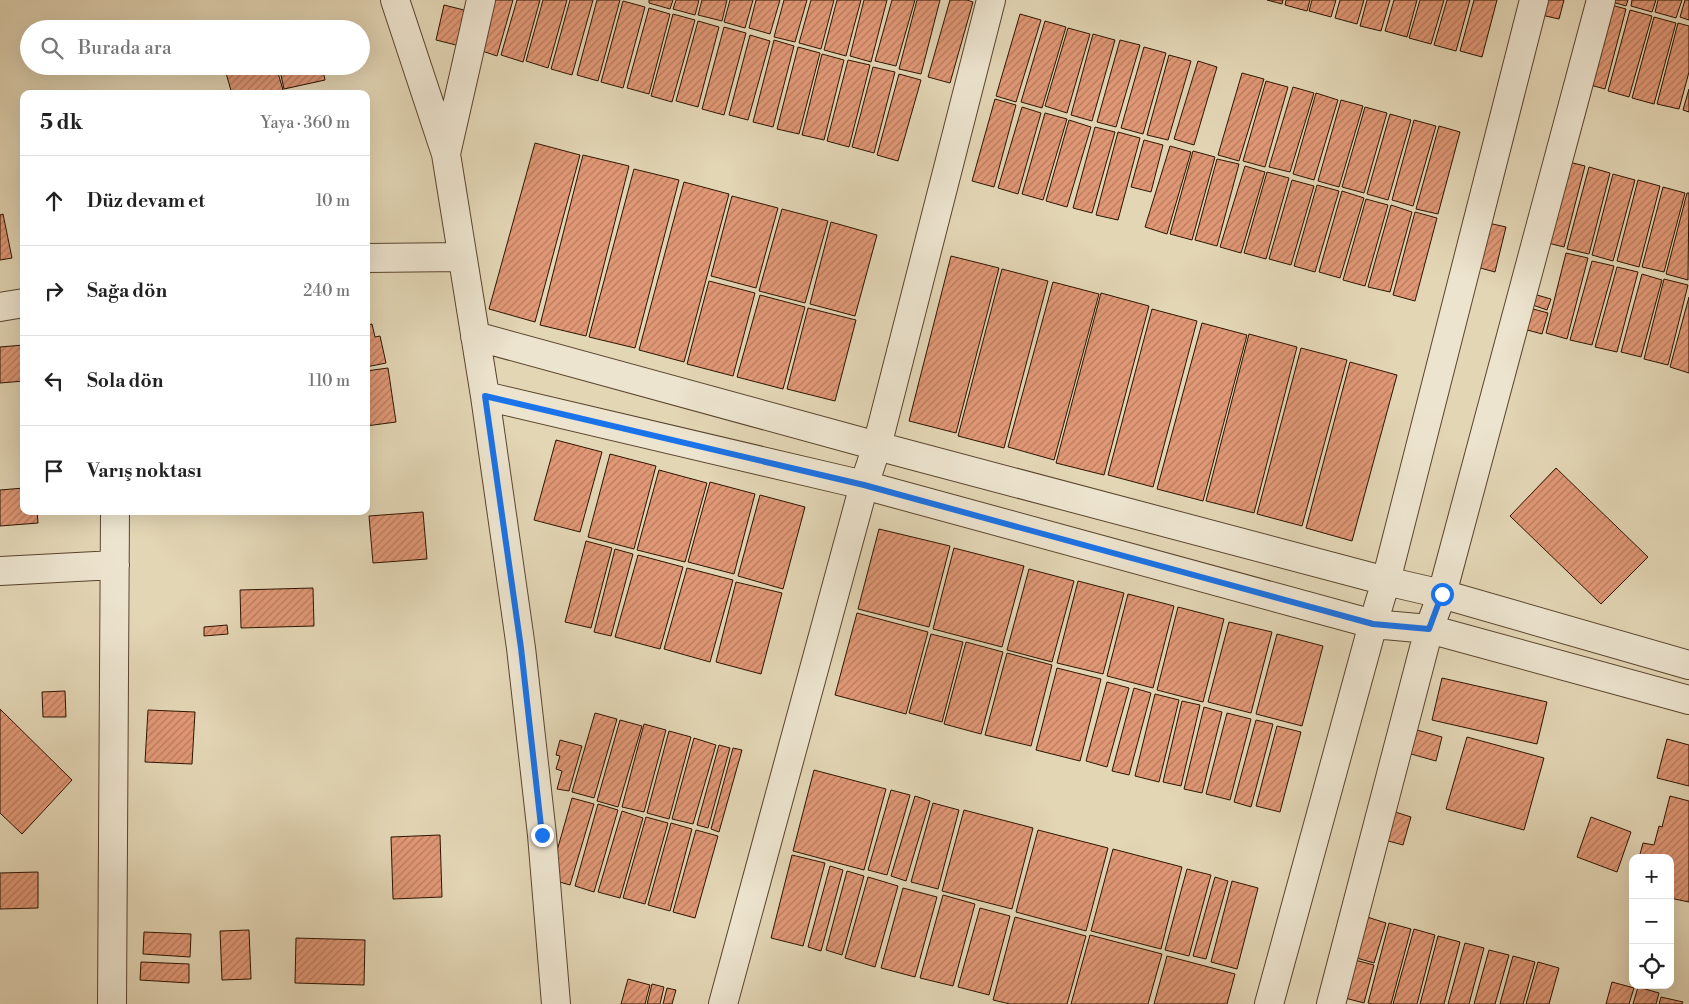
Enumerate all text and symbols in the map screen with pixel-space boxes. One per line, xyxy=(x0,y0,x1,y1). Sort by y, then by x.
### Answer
search box xyxy=(20,20,370,75)
icon: search xyxy=(38,34,66,62)
text: Burada ara xyxy=(78,36,172,60)
text: 5 dk xyxy=(40,110,83,136)
text: Yaya · 360 m xyxy=(261,113,350,133)
icon: ahead xyxy=(40,187,68,215)
text: Düz devam et xyxy=(87,189,205,213)
text: 10 m xyxy=(316,191,350,211)
icon: right xyxy=(40,277,68,305)
text: Sağa dön xyxy=(87,279,167,303)
text: 240 m xyxy=(303,281,350,301)
icon: left xyxy=(40,367,68,395)
text: Sola dön xyxy=(87,369,163,393)
text: 110 m xyxy=(308,371,350,391)
icon: arrive xyxy=(40,457,68,485)
text: Varış noktası xyxy=(87,459,202,483)
route start xyxy=(1431,583,1454,606)
route end xyxy=(531,824,554,847)
map controls xyxy=(1629,854,1674,989)
button: + xyxy=(1629,854,1674,899)
button: − xyxy=(1629,899,1674,944)
button: locate xyxy=(1629,944,1674,989)

